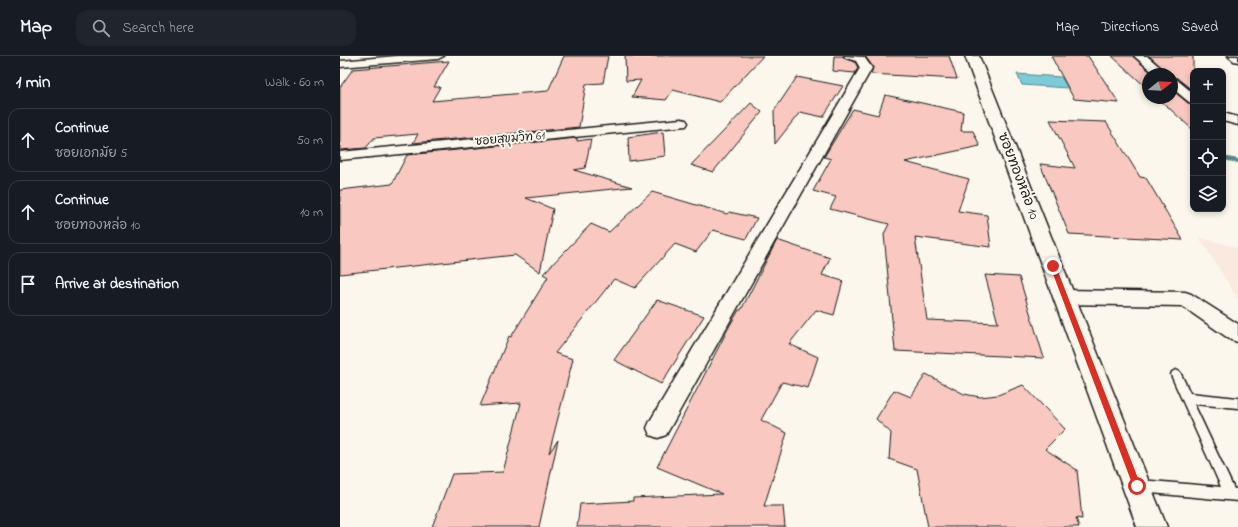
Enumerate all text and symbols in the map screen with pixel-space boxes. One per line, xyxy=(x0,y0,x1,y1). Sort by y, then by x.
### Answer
search box xyxy=(76,10,356,46)
text: Map xyxy=(20,14,52,41)
icon: search xyxy=(90,17,112,39)
text: Search here xyxy=(122,17,194,39)
text: Map xyxy=(1056,17,1079,38)
text: Directions xyxy=(1101,17,1159,38)
text: Saved xyxy=(1181,17,1218,38)
north arrow xyxy=(1142,68,1178,104)
map controls xyxy=(1190,68,1226,212)
button: + xyxy=(1190,68,1226,104)
text: 1 min xyxy=(16,70,50,95)
text: Walk · 60 m xyxy=(265,73,324,92)
button: − xyxy=(1190,104,1226,140)
text: Continue xyxy=(55,117,109,139)
street label: ซอยสุขุมวิท 61 xyxy=(474,127,546,151)
icon: ahead xyxy=(17,129,39,151)
street label: ซอยทองหล่อ 10 xyxy=(992,129,1044,223)
text: 50 m xyxy=(297,131,323,150)
button: locate xyxy=(1190,140,1226,176)
text: ซอยเอกมัย 5 xyxy=(55,144,128,163)
button: layers xyxy=(1190,176,1226,212)
text: Continue xyxy=(55,189,109,211)
icon: ahead xyxy=(17,201,39,223)
text: 10 m xyxy=(300,203,323,222)
text: ซอยทองหล่อ 10 xyxy=(55,216,140,235)
route end xyxy=(1044,257,1062,275)
icon: arrive xyxy=(17,273,39,295)
text: Arrive at destination xyxy=(55,273,179,295)
route start xyxy=(1128,477,1146,495)

